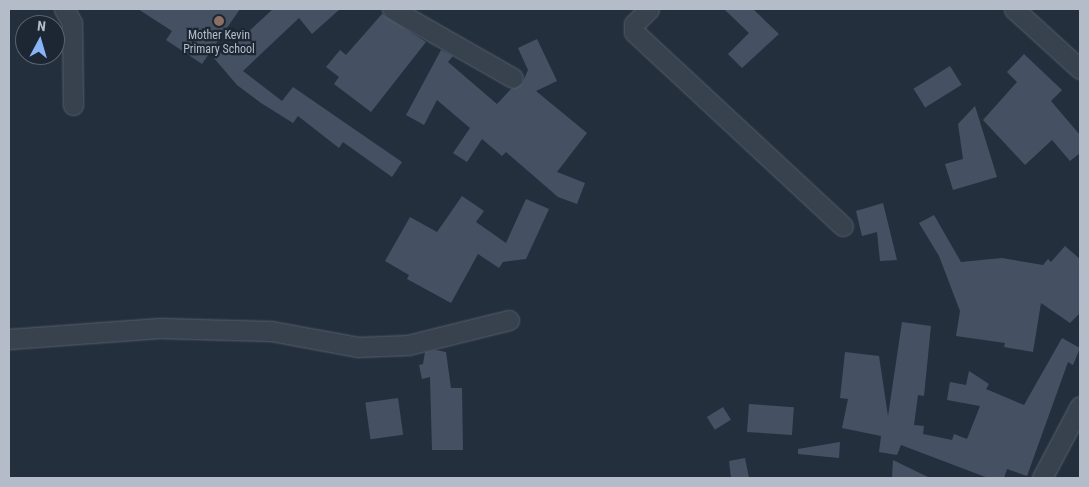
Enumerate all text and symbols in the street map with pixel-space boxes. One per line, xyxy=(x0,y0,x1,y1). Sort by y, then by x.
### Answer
north arrow xyxy=(15,15,65,65)
marker: Mother Kevin Primary School xyxy=(213,15,225,27)
text: N xyxy=(36,18,47,34)
place label: Mother Kevin Primary School xyxy=(183,29,255,57)

